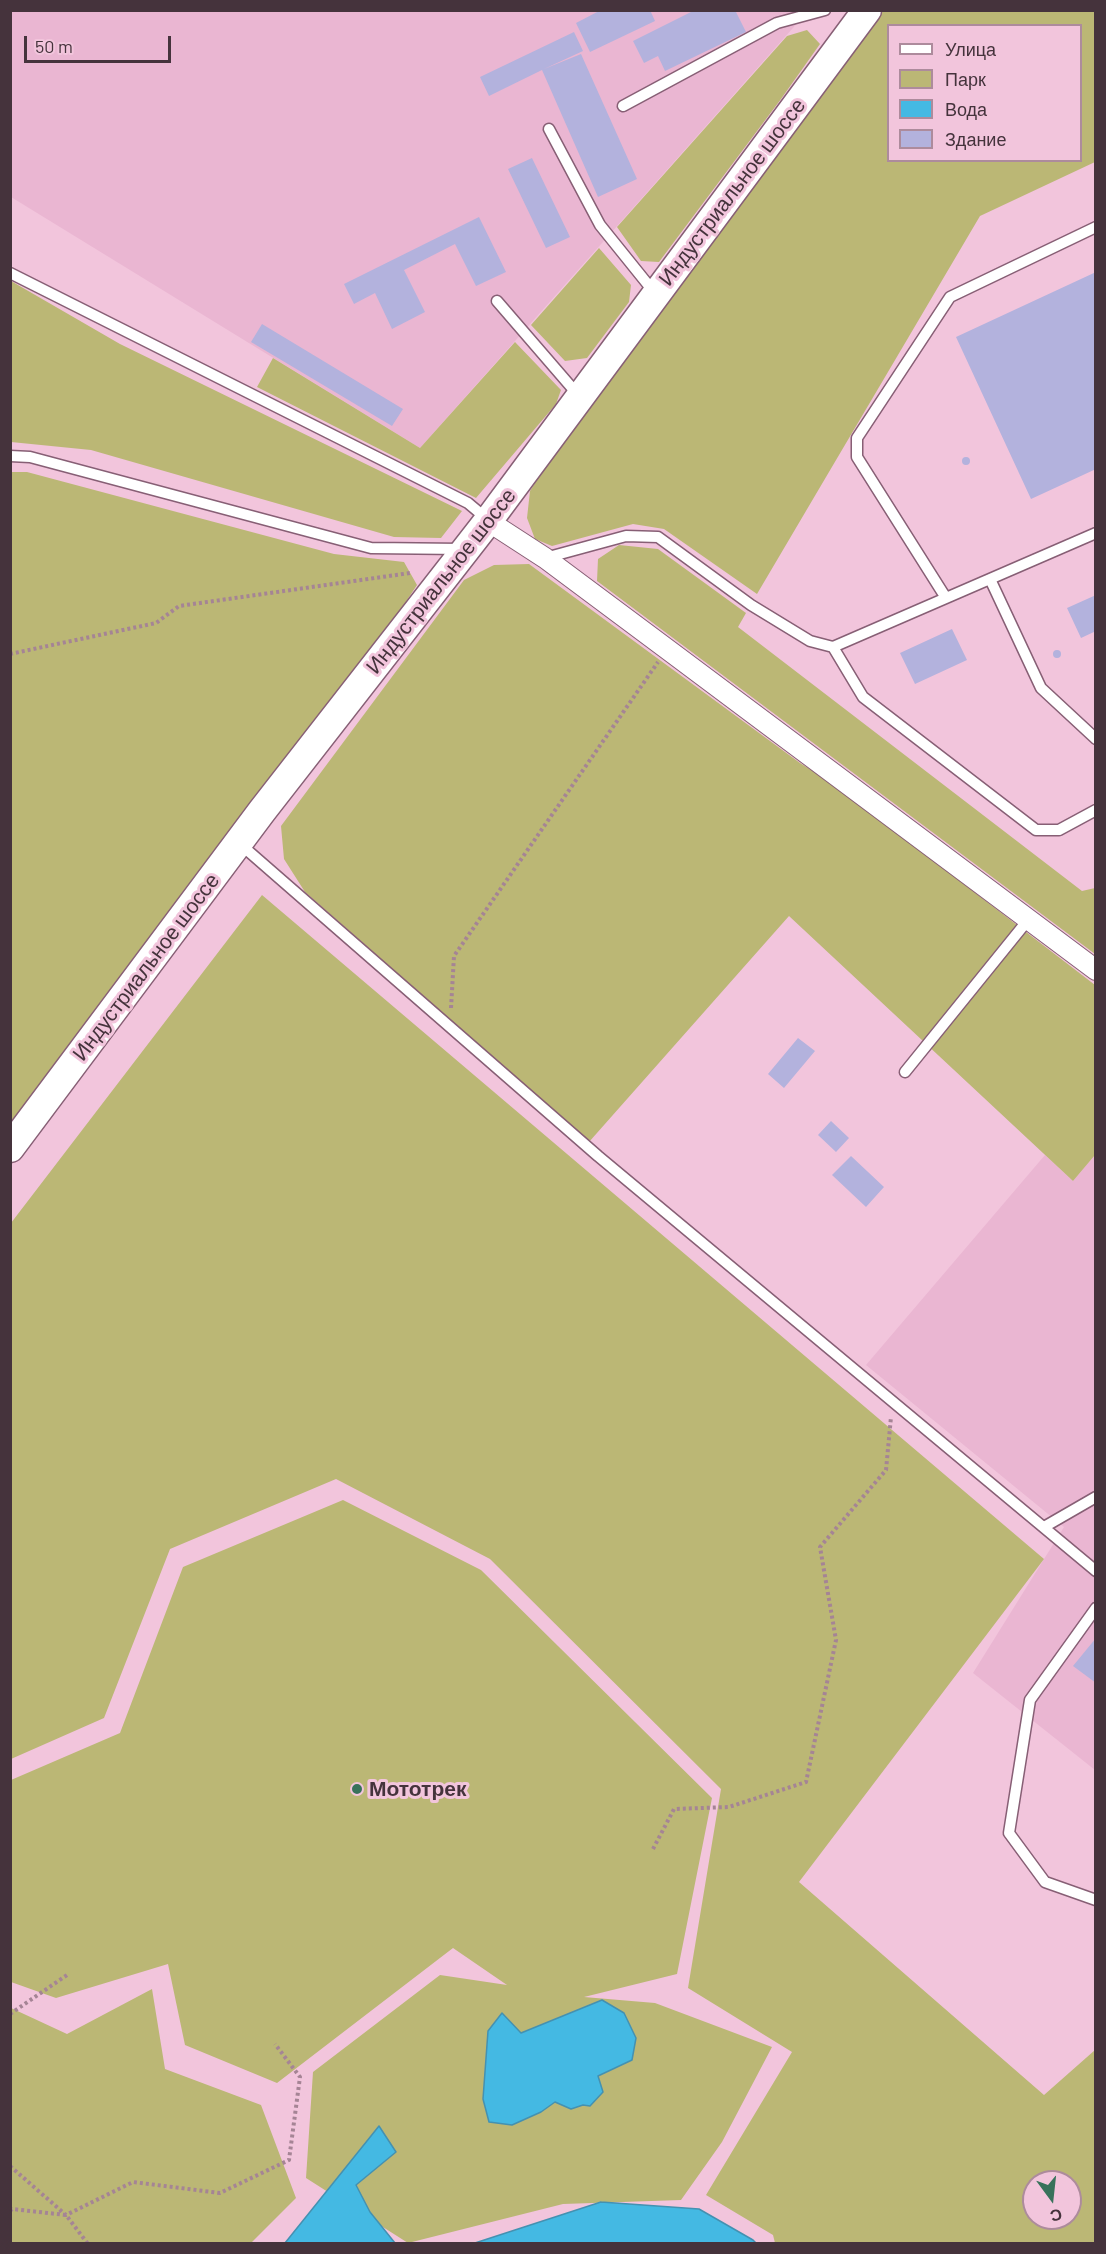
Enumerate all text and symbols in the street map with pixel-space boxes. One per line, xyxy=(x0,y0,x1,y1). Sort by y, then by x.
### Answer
scale bar xyxy=(27,24,174,62)
legend xyxy=(887,24,1082,162)
text: 50 m xyxy=(35,35,73,57)
text: Улица xyxy=(945,38,996,60)
text: Парк xyxy=(945,68,986,90)
street label: Индустриальное шоссе xyxy=(653,93,811,291)
text: Вода xyxy=(945,98,987,120)
text: Здание xyxy=(945,128,1006,150)
street label: Индустриальное шоссе xyxy=(361,483,521,679)
street label: Индустриальное шоссе xyxy=(67,868,225,1066)
place label: Мототрек xyxy=(369,1776,466,1802)
marker: Мототрек xyxy=(350,1782,364,1796)
north arrow xyxy=(1022,2170,1082,2230)
text: С xyxy=(1048,2205,1064,2227)

